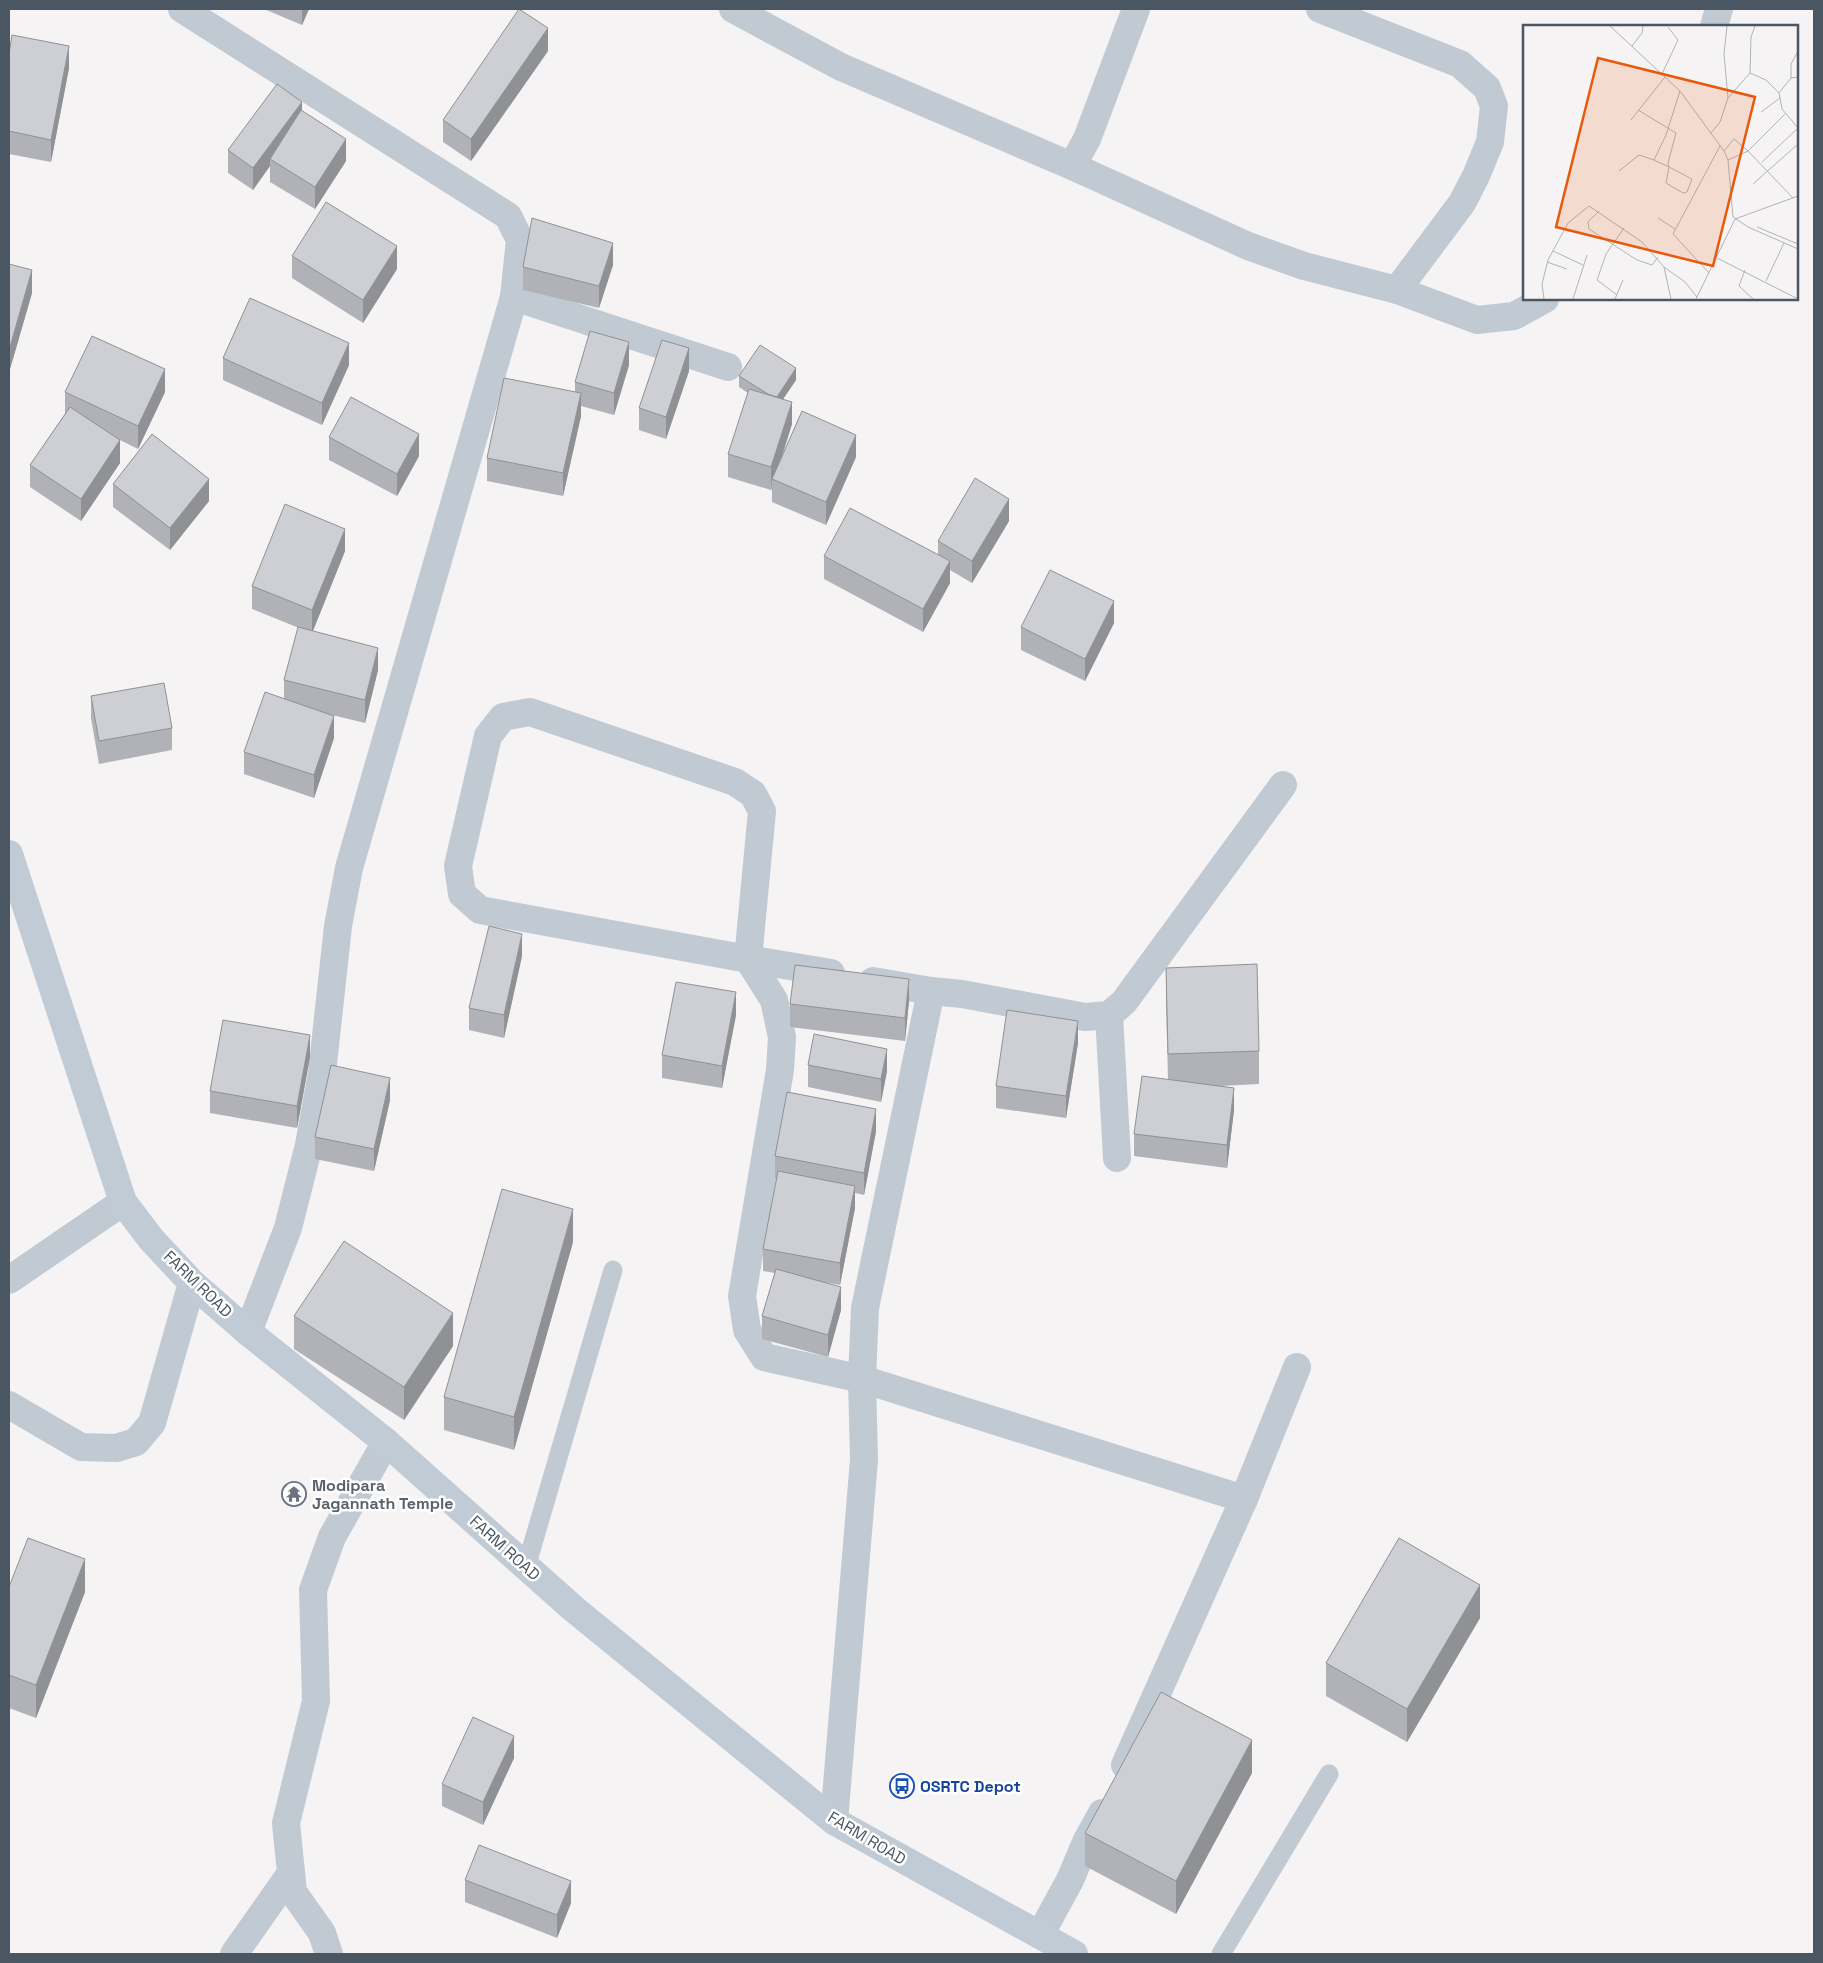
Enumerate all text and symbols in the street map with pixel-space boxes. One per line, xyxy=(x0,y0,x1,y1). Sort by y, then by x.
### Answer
inset map xyxy=(1523,25,1798,300)
street label: FARM ROAD xyxy=(159,1246,237,1322)
place label: Modipara Jagannath Temple xyxy=(312,1475,453,1514)
temple icon: Modipara Jagannath Temple xyxy=(281,1481,307,1507)
street label: FARM ROAD xyxy=(465,1511,545,1585)
bus stop icon: OSRTC Depot xyxy=(889,1773,915,1799)
place label: OSRTC Depot xyxy=(920,1776,1021,1797)
street label: FARM ROAD xyxy=(824,1806,910,1870)

